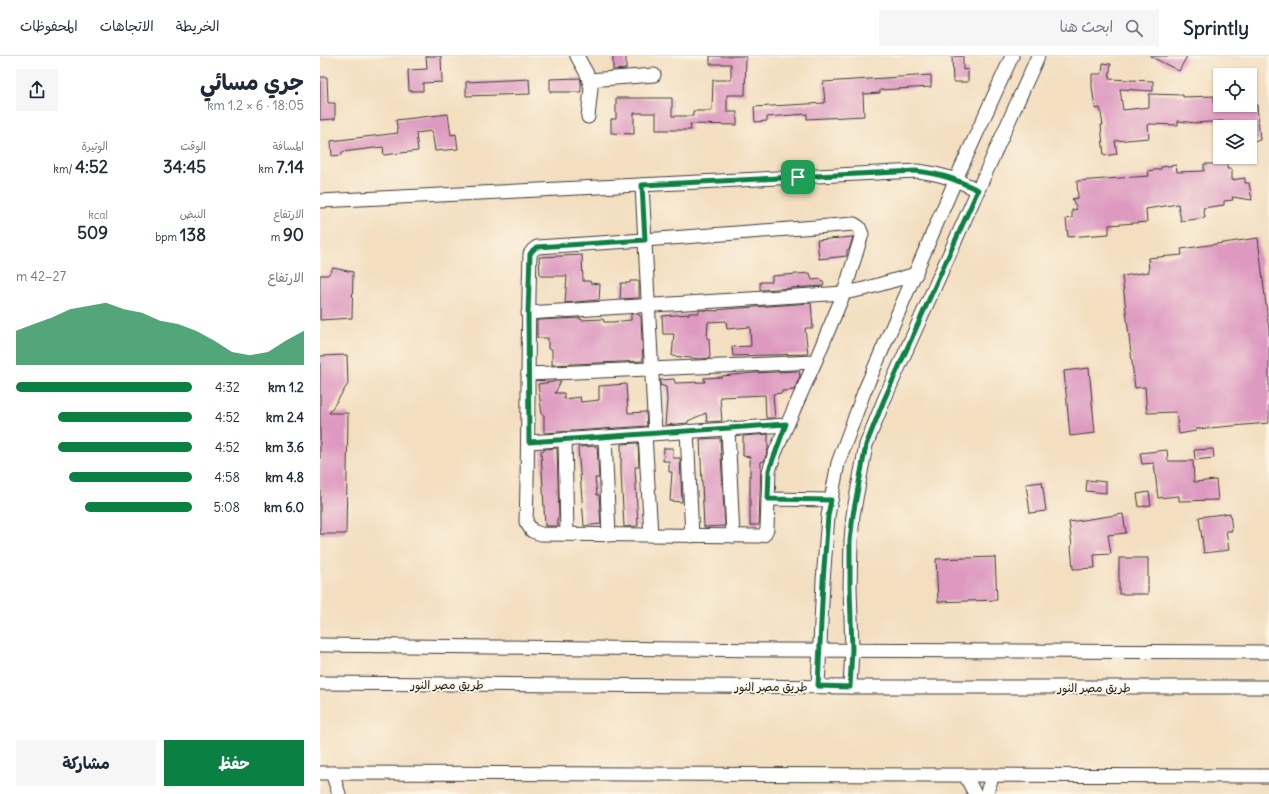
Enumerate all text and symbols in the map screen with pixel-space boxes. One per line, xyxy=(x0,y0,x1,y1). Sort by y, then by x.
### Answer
search box xyxy=(879,10,1159,46)
text: Sprintly xyxy=(1183,16,1249,40)
text: المحفوظات xyxy=(20,17,78,35)
text: الاتجاهات xyxy=(100,17,154,35)
text: الخريطة xyxy=(176,17,219,35)
text: ابحث هنا xyxy=(1060,17,1113,36)
icon: search xyxy=(1123,17,1145,39)
text: جري مسائي xyxy=(200,68,304,96)
map controls xyxy=(1213,68,1257,164)
button: locate xyxy=(1213,68,1257,112)
button: share xyxy=(16,69,58,111)
text: 18:05 · 6 × 1.2 km xyxy=(207,97,304,114)
button: layers xyxy=(1213,120,1257,164)
text: الوتيرة xyxy=(81,139,108,153)
text: الوقت xyxy=(180,139,206,153)
text: المسافة xyxy=(273,139,304,153)
text: 4:52 xyxy=(75,156,108,178)
text: 34:45 xyxy=(163,156,206,178)
text: 7.14 xyxy=(276,156,304,178)
pin xyxy=(781,160,815,194)
text: /km xyxy=(53,162,75,176)
text: km xyxy=(258,162,276,176)
icon: arrive xyxy=(787,166,809,188)
text: النبض xyxy=(180,207,206,221)
text: الارتفاع xyxy=(273,207,304,221)
text: kcal xyxy=(88,208,108,222)
text: 509 xyxy=(77,222,108,244)
text: 138 xyxy=(180,224,206,246)
text: 90 xyxy=(283,224,304,246)
text: bpm xyxy=(155,230,180,244)
text: m xyxy=(271,230,283,244)
text: 27–42 m xyxy=(16,268,66,285)
text: الارتفاع xyxy=(268,269,304,286)
text: 4:32 xyxy=(215,379,240,396)
text: 1.2 km xyxy=(268,379,304,396)
text: 4:52 xyxy=(215,409,240,426)
text: 2.4 km xyxy=(266,409,304,426)
text: 4:52 xyxy=(215,439,240,456)
text: 3.6 km xyxy=(265,439,304,456)
text: 4:58 xyxy=(215,469,240,486)
text: 4.8 km xyxy=(265,469,304,486)
text: 5:08 xyxy=(214,499,240,516)
text: 6.0 km xyxy=(264,499,304,516)
street label: طريق مصر النور xyxy=(409,677,484,693)
street label: طريق مصر النور xyxy=(733,679,808,695)
street label: طريق مصر النور xyxy=(1056,680,1131,696)
button: مشاركة xyxy=(16,740,156,786)
button: حفظ xyxy=(164,740,304,786)

